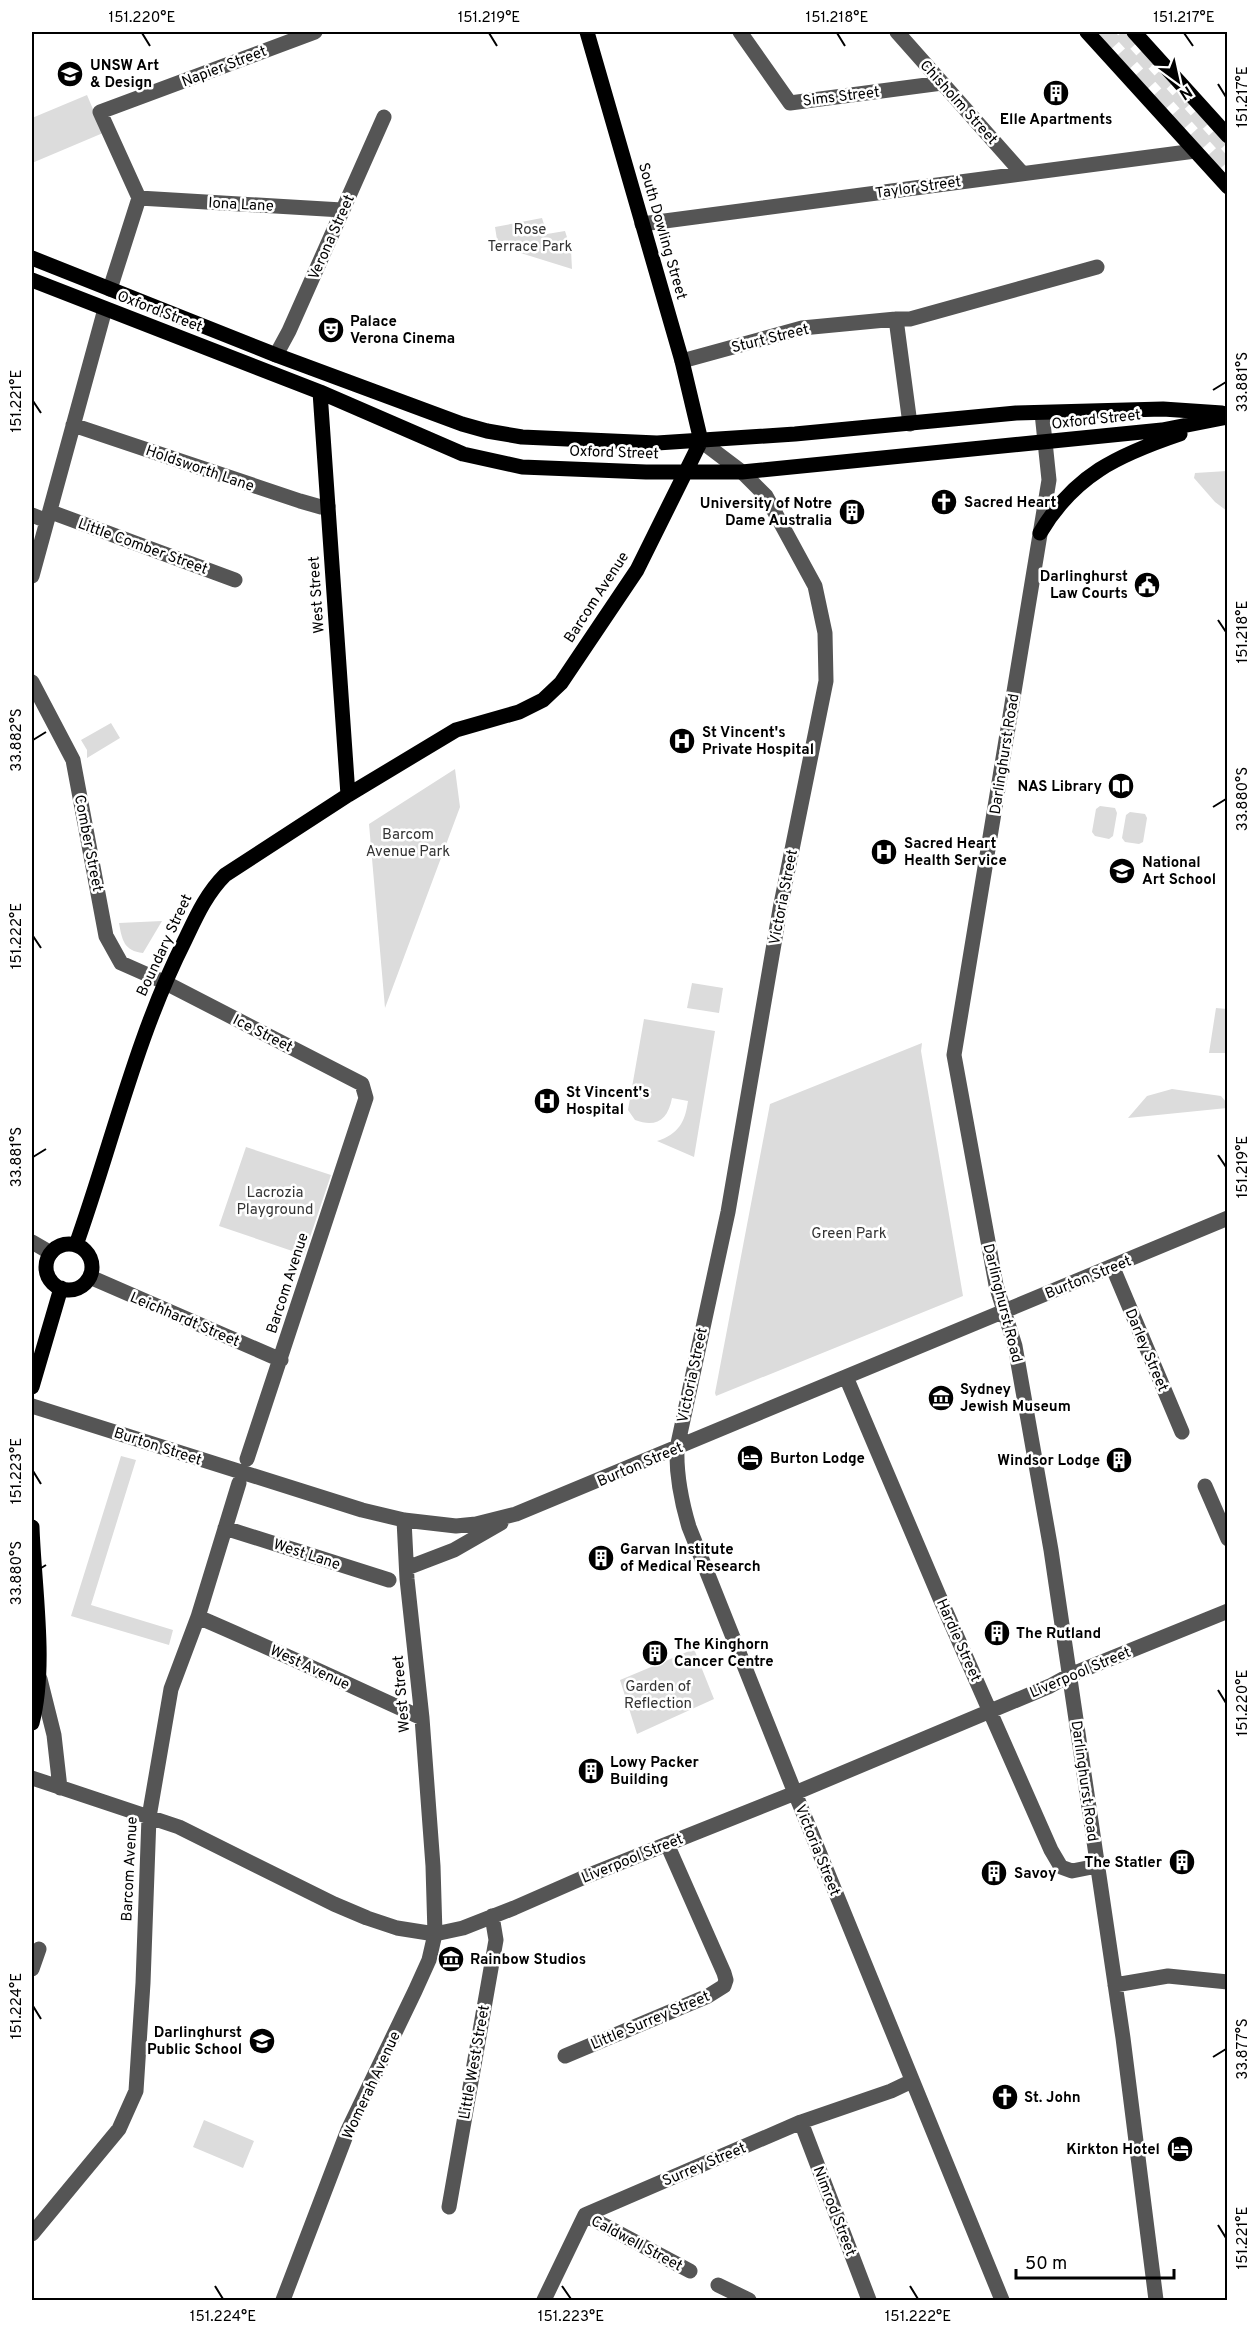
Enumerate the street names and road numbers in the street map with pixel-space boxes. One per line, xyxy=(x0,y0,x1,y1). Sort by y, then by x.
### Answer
street label: Napier Street xyxy=(179,43,270,92)
street label: Chisholm Street xyxy=(915,57,1001,149)
street label: Sims Street xyxy=(802,83,881,112)
street label: South Dowling Street xyxy=(633,161,690,302)
street label: Taylor Street xyxy=(874,173,962,204)
street label: Verona Street xyxy=(305,192,360,283)
street label: Iona Lane xyxy=(208,194,274,217)
street label: Oxford Street xyxy=(114,287,205,337)
street label: Sturt Street xyxy=(730,321,811,358)
street label: Oxford Street xyxy=(1051,406,1142,435)
street label: Holdsworth Lane xyxy=(143,442,256,497)
street label: Oxford Street xyxy=(569,442,659,465)
street label: Little Comber Street xyxy=(75,515,210,580)
street label: Barcom Avenue xyxy=(561,549,634,647)
street label: West Street xyxy=(305,556,330,634)
street label: Darlinghurst Road xyxy=(987,692,1024,816)
street label: Comber Street xyxy=(69,793,106,893)
street label: Victoria Street xyxy=(766,848,803,947)
street label: Boundary Street xyxy=(133,891,197,1000)
street label: Ice Street xyxy=(229,1011,295,1058)
street label: Barcom Avenue xyxy=(263,1230,314,1336)
street label: Darlinghurst Road xyxy=(978,1242,1026,1365)
street label: Burton Street xyxy=(1043,1252,1135,1304)
street label: Leichhardt Street xyxy=(127,1289,242,1352)
street label: Darley Street xyxy=(1120,1306,1172,1395)
street label: Victoria Street xyxy=(674,1326,713,1425)
street label: Burton Street xyxy=(111,1424,204,1471)
street label: Burton Street xyxy=(595,1439,686,1492)
street label: West Lane xyxy=(271,1536,343,1575)
street label: Hardie Street xyxy=(931,1596,984,1685)
street label: West Avenue xyxy=(266,1642,352,1695)
street label: Liverpool Street xyxy=(1027,1643,1134,1703)
street label: West Street xyxy=(390,1654,415,1733)
street label: Darlinghurst Road xyxy=(1066,1719,1101,1843)
street label: Victoria Street xyxy=(790,1802,844,1899)
street label: Barcom Avenue xyxy=(118,1816,143,1922)
street label: Liverpool Street xyxy=(579,1830,686,1888)
street label: Little Surrey Street xyxy=(588,1988,713,2055)
street label: Little West Street xyxy=(456,2004,495,2121)
street label: Womerah Avenue xyxy=(339,2029,406,2143)
street label: Surrey Street xyxy=(660,2139,749,2192)
street label: Nimrod Street xyxy=(808,2164,859,2259)
street label: Caldwell Street xyxy=(587,2212,685,2276)

